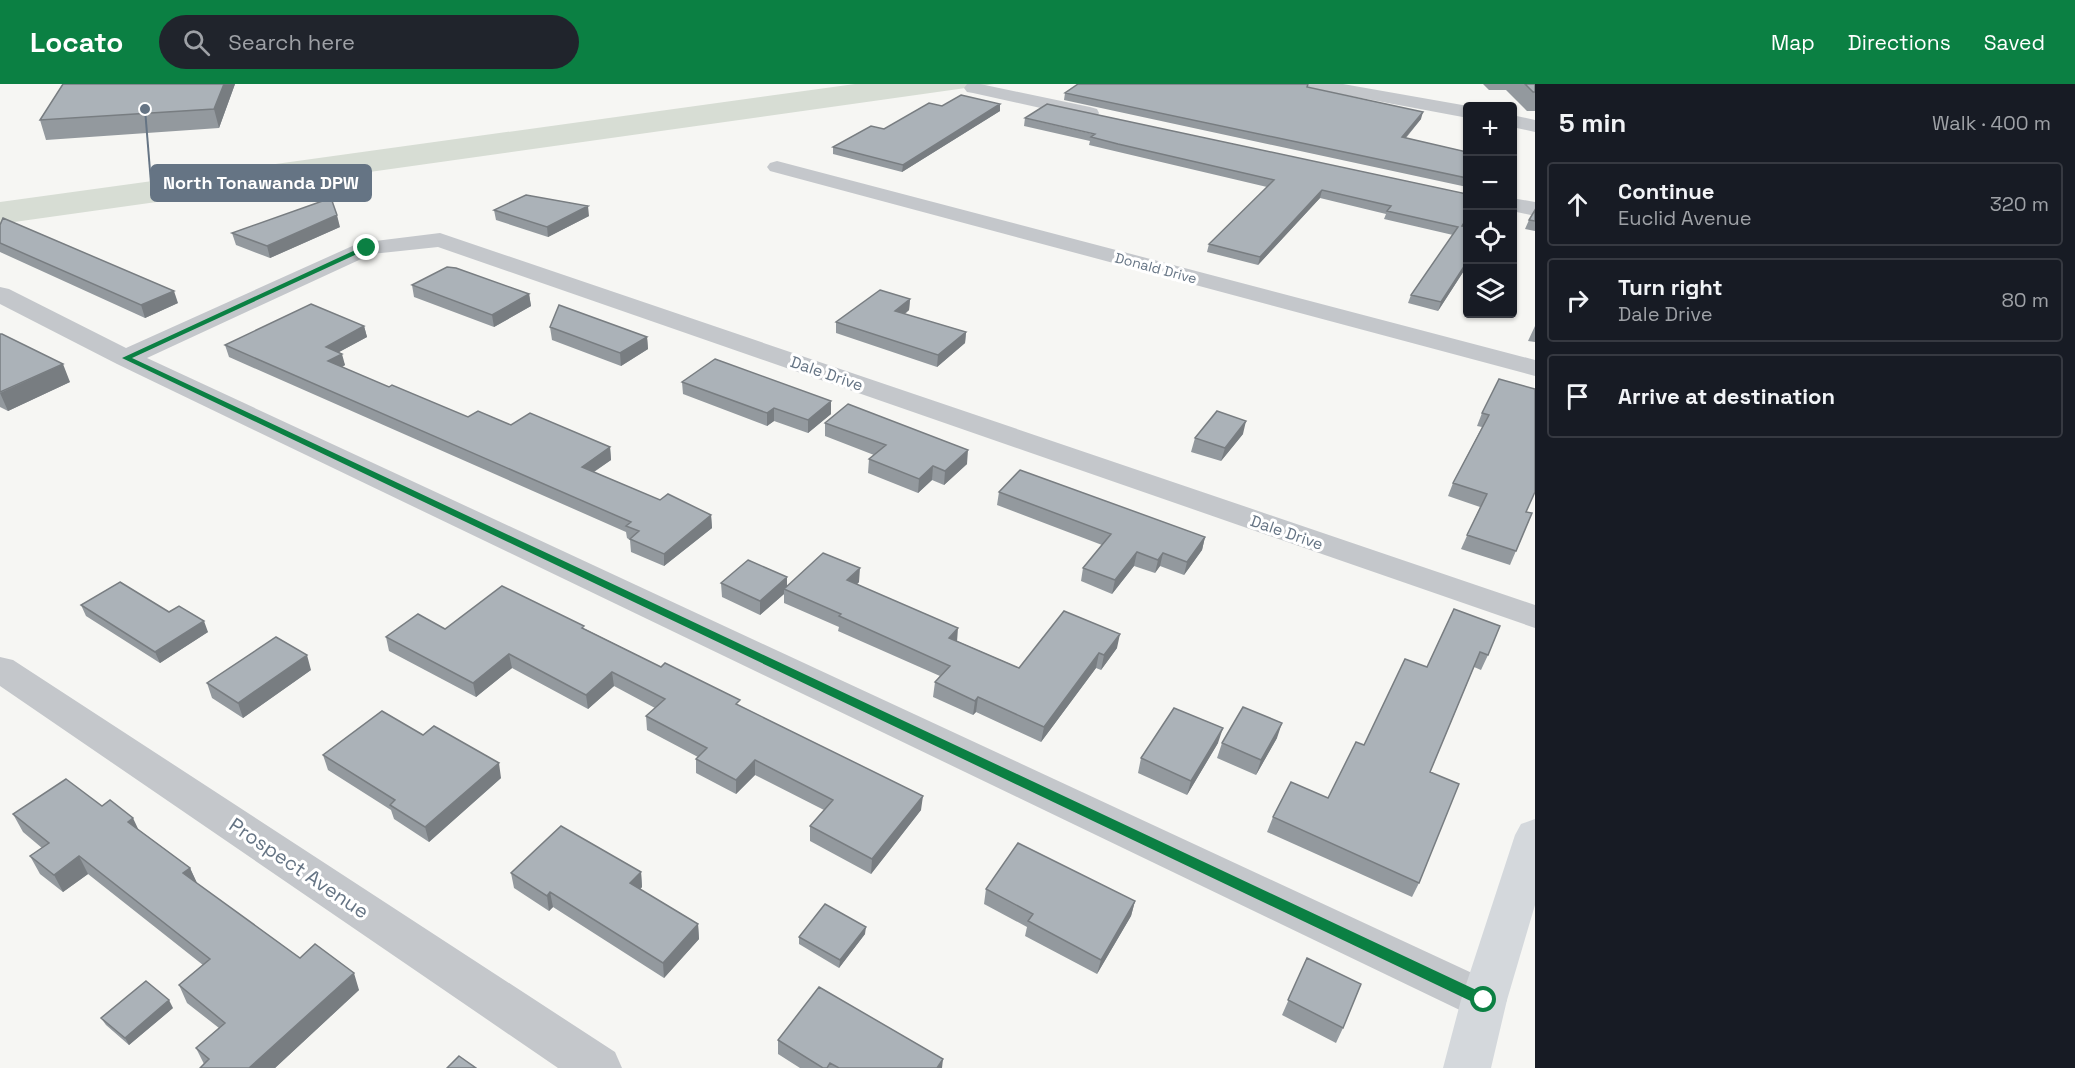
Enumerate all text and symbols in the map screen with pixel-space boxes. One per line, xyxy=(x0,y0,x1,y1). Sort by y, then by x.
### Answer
search box xyxy=(159,15,579,69)
text: Locato xyxy=(30,24,123,60)
icon: search xyxy=(180,26,213,59)
text: Search here xyxy=(228,28,355,56)
text: Map xyxy=(1771,29,1815,56)
text: Directions xyxy=(1848,29,1951,56)
text: Saved xyxy=(1984,29,2045,56)
map controls xyxy=(1463,102,1517,318)
button: + xyxy=(1463,102,1517,156)
text: 5 min xyxy=(1559,106,1626,140)
text: Walk · 400 m xyxy=(1932,110,2051,136)
button: − xyxy=(1463,156,1517,210)
callout: North Tonawanda DPW xyxy=(151,165,371,201)
text: North Tonawanda DPW xyxy=(163,171,359,194)
text: Continue xyxy=(1618,177,1714,205)
icon: ahead xyxy=(1561,188,1594,221)
text: 320 m xyxy=(1990,191,2049,217)
text: Euclid Avenue xyxy=(1618,205,1752,231)
button: locate xyxy=(1463,210,1517,264)
route end xyxy=(353,234,379,260)
street label: Donald Drive xyxy=(1113,248,1199,288)
button: layers xyxy=(1463,264,1517,318)
text: Turn right xyxy=(1618,273,1723,301)
icon: right xyxy=(1561,284,1594,317)
text: 80 m xyxy=(2001,287,2049,313)
text: Dale Drive xyxy=(1618,301,1713,327)
street label: Dale Drive xyxy=(788,351,866,396)
icon: arrive xyxy=(1561,380,1594,413)
text: Arrive at destination xyxy=(1618,382,1835,410)
street label: Dale Drive xyxy=(1248,510,1326,555)
street label: Prospect Avenue xyxy=(224,812,374,924)
route start xyxy=(1470,986,1496,1012)

